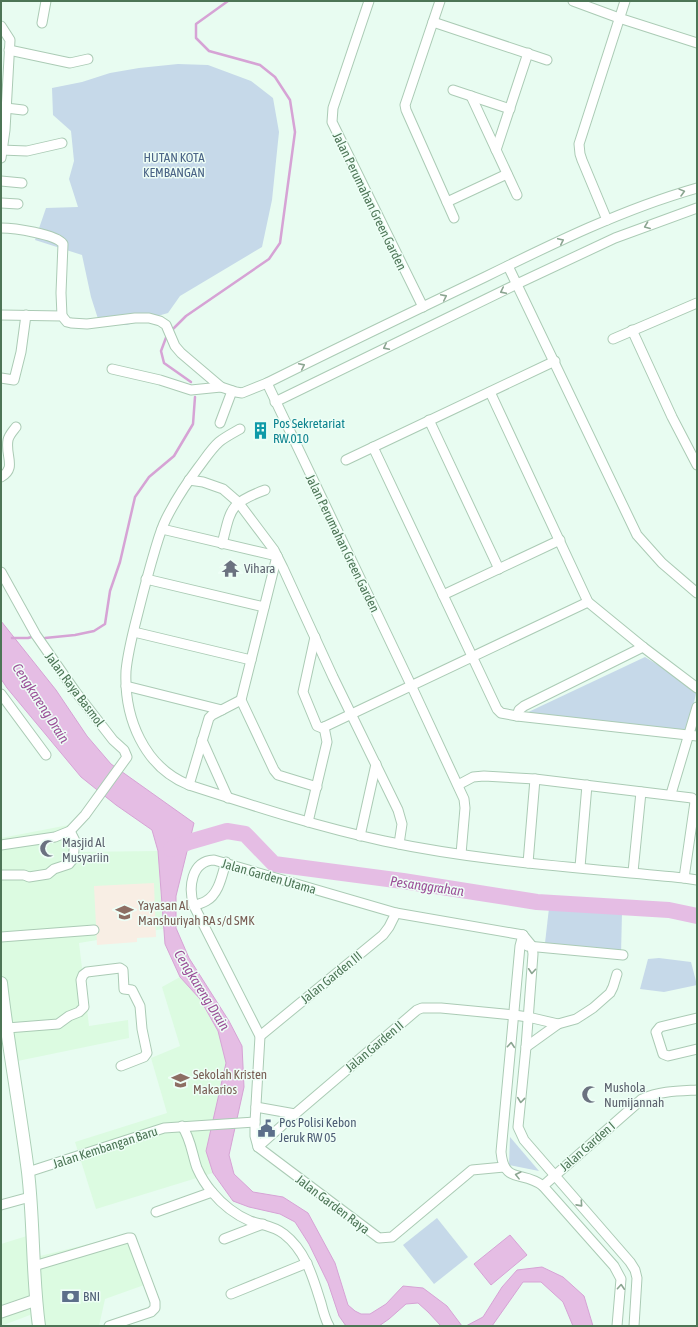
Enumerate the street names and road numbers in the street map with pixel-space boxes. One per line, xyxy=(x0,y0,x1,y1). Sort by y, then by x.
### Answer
street label: Jalan Perumahan Green Garden xyxy=(330,130,410,273)
street label: Jalan Perumahan Green Garden xyxy=(303,472,383,615)
street label: Jalan Raya Basmol xyxy=(42,649,108,730)
street label: Jalan Garden Utama xyxy=(220,856,318,897)
street label: Jalan Garden III xyxy=(298,948,365,1007)
street label: Jalan Garden II xyxy=(342,1018,406,1075)
street label: Jalan Garden I xyxy=(557,1118,618,1174)
street label: Jalan Kembangan Baru xyxy=(51,1123,160,1172)
street label: Jalan Garden Raya xyxy=(293,1172,373,1237)

